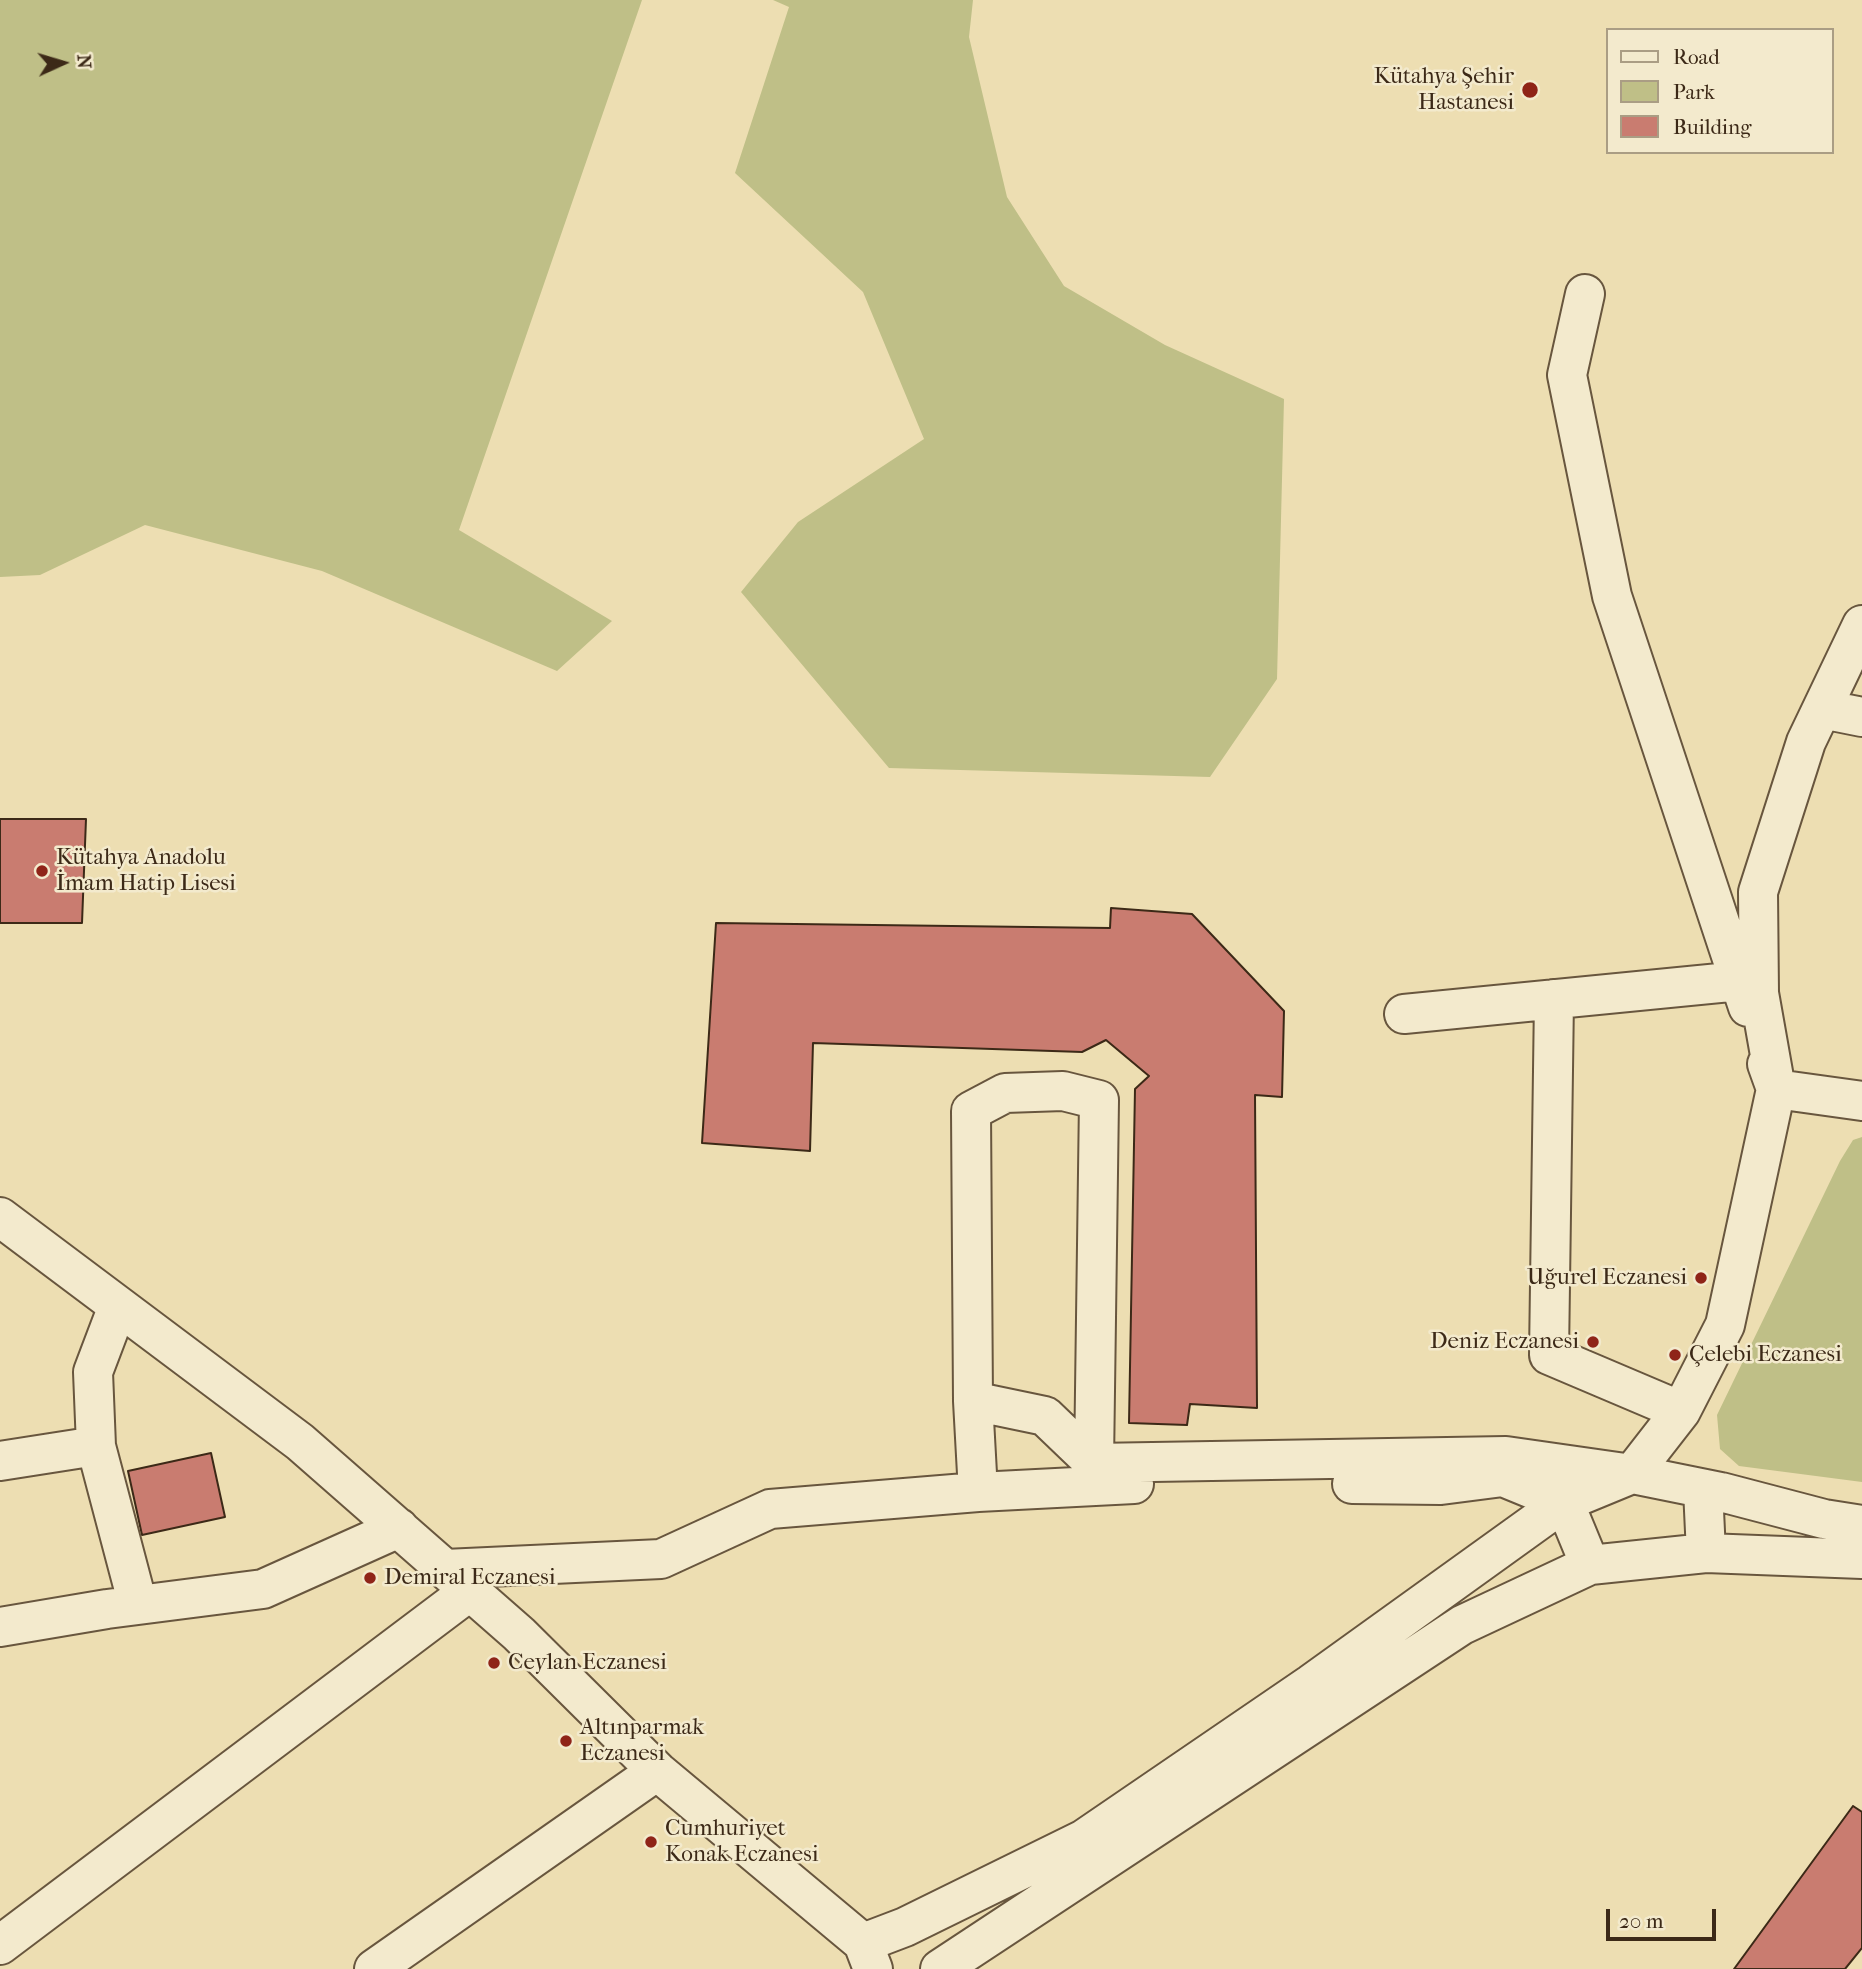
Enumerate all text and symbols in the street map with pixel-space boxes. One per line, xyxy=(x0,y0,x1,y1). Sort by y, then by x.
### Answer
north arrow xyxy=(28,28,98,98)
legend xyxy=(1606,28,1834,154)
text: Road xyxy=(1673,45,1720,69)
text: N xyxy=(72,54,95,69)
place label: Kütahya Şehir Hastanesi xyxy=(1374,63,1514,117)
marker: Kütahya Şehir Hastanesi xyxy=(1520,80,1540,100)
text: Park xyxy=(1673,80,1715,104)
text: Building xyxy=(1673,115,1751,139)
place label: Kütahya Anadolu İmam Hatip Lisesi xyxy=(56,844,236,898)
marker: Kütahya Anadolu İmam Hatip Lisesi xyxy=(34,863,50,879)
place label: Uğurel Eczanesi xyxy=(1527,1264,1687,1292)
marker: Uğurel Eczanesi xyxy=(1693,1270,1709,1286)
place label: Deniz Eczanesi xyxy=(1430,1328,1579,1356)
marker: Deniz Eczanesi xyxy=(1585,1334,1601,1350)
place label: Çelebi Eczanesi xyxy=(1689,1341,1842,1369)
marker: Çelebi Eczanesi xyxy=(1667,1347,1683,1363)
place label: Demiral Eczanesi xyxy=(384,1564,555,1592)
marker: Demiral Eczanesi xyxy=(362,1570,378,1586)
place label: Ceylan Eczanesi xyxy=(508,1649,667,1677)
marker: Ceylan Eczanesi xyxy=(486,1655,502,1671)
place label: Altınparmak Eczanesi xyxy=(580,1714,704,1768)
marker: Altınparmak Eczanesi xyxy=(558,1733,574,1749)
place label: Cumhuriyet Konak Eczanesi xyxy=(665,1815,818,1869)
marker: Cumhuriyet Konak Eczanesi xyxy=(643,1834,659,1850)
scale bar xyxy=(1610,1896,1720,1940)
text: 20 m xyxy=(1619,1909,1663,1933)

